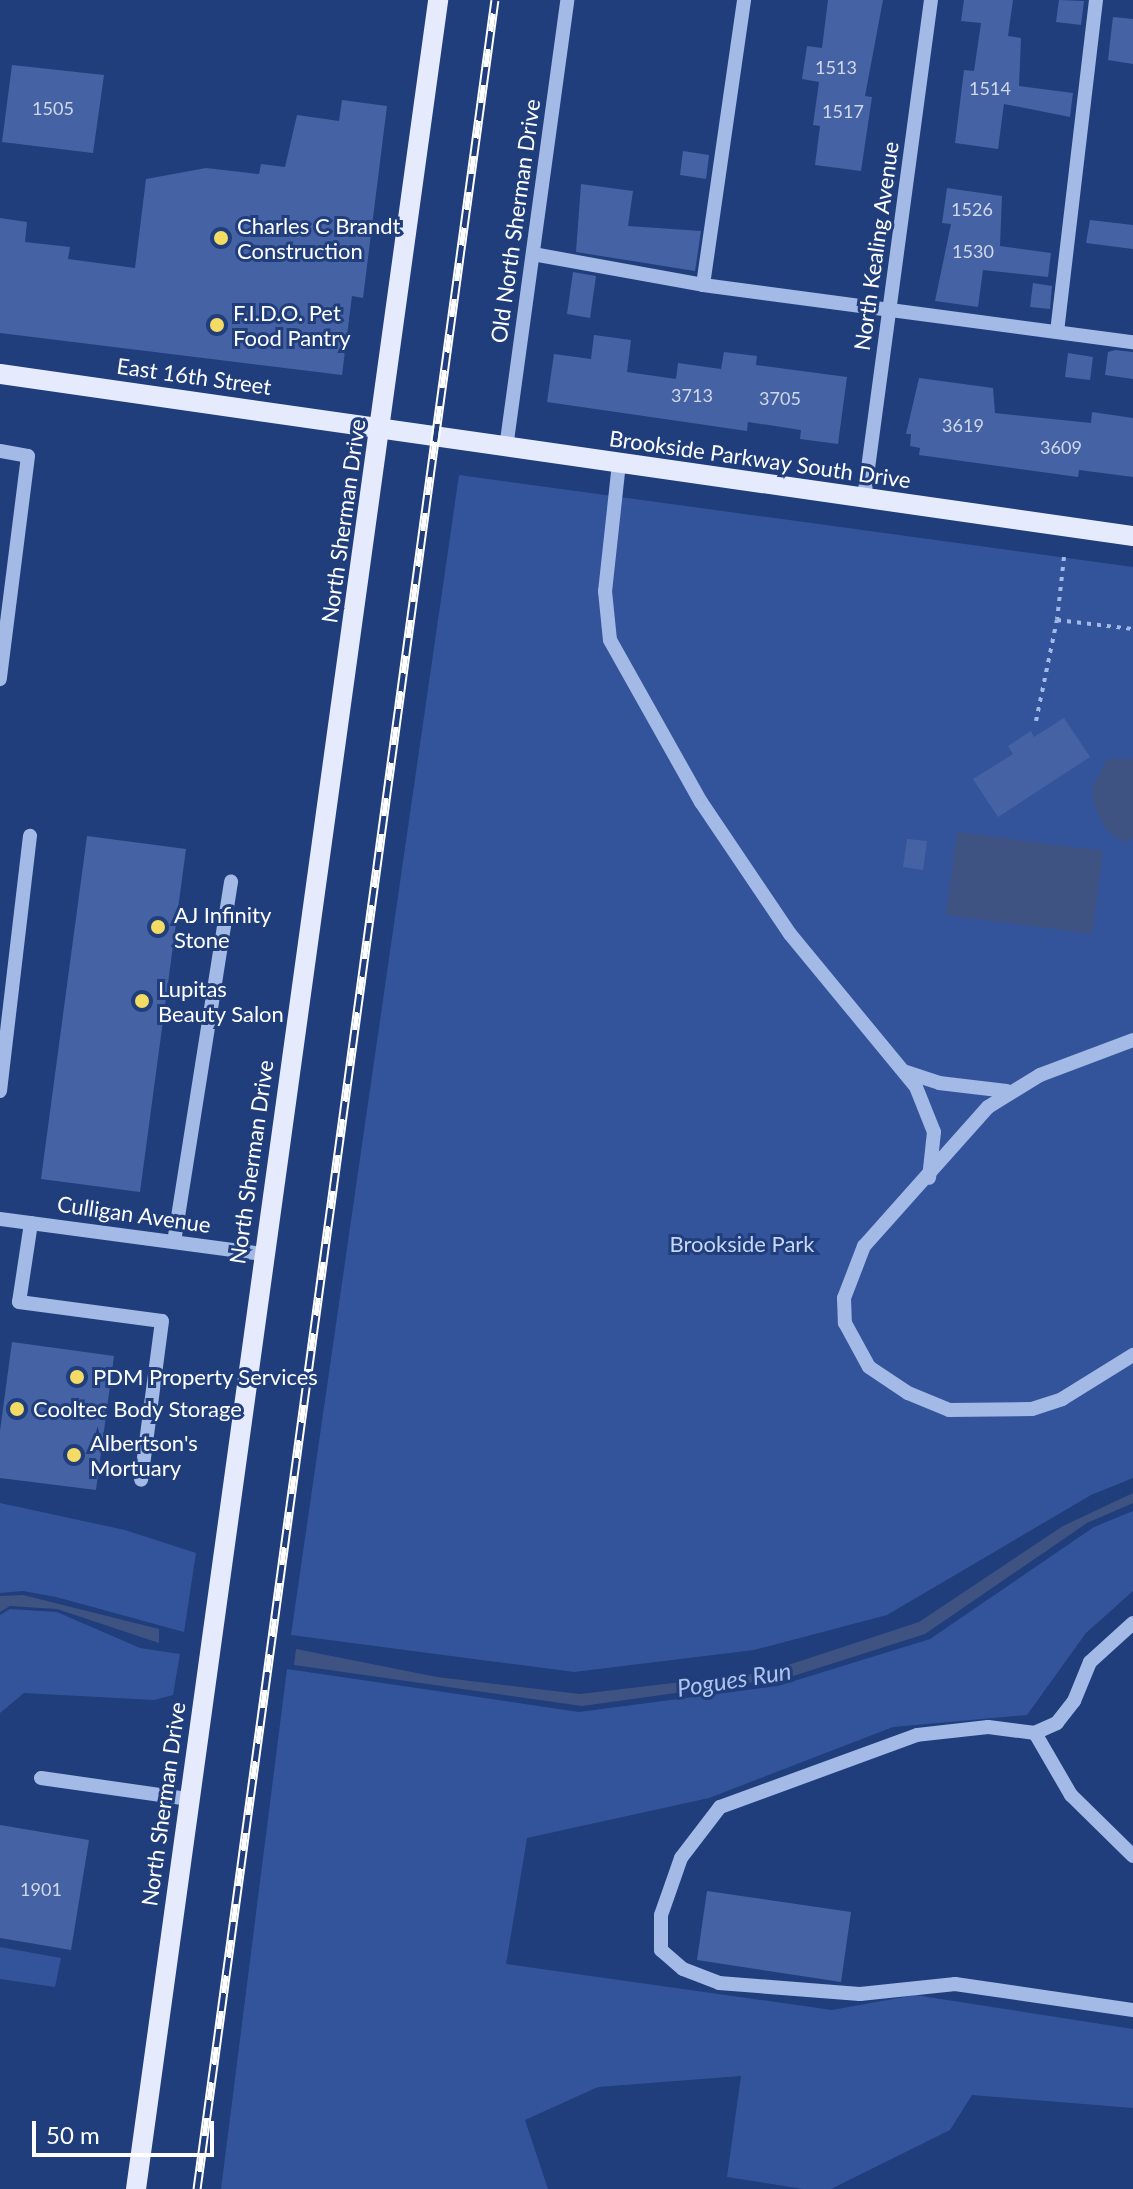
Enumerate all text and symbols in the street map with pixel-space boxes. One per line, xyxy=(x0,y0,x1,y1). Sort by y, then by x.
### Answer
house number: 1513 xyxy=(815,56,857,78)
house number: 1514 xyxy=(969,77,1011,99)
house number: 1505 xyxy=(32,97,74,119)
street label: Old North Sherman Drive xyxy=(485,97,545,345)
house number: 1517 xyxy=(822,100,864,122)
street label: North Kealing Avenue xyxy=(848,139,904,353)
house number: 1526 xyxy=(951,198,993,220)
place label: Charles C Brandt Construction xyxy=(237,212,400,264)
marker: Charles C Brandt Construction xyxy=(212,229,230,247)
house number: 1530 xyxy=(952,240,994,262)
place label: F.I.D.O. Pet Food Pantry xyxy=(233,299,351,350)
marker: F.I.D.O. Pet Food Pantry xyxy=(208,316,226,334)
street label: East 16th Street xyxy=(115,352,273,400)
house number: 3713 xyxy=(671,384,713,406)
house number: 3705 xyxy=(759,387,801,409)
house number: 3619 xyxy=(942,414,984,436)
street label: North Sherman Drive xyxy=(316,417,370,625)
street label: Brookside Parkway South Drive xyxy=(607,425,913,493)
house number: 3609 xyxy=(1040,436,1082,458)
place label: AJ Infinity Stone xyxy=(174,901,271,952)
marker: AJ Infinity Stone xyxy=(149,918,167,936)
place label: Lupitas Beauty Salon xyxy=(158,975,284,1026)
marker: Lupitas Beauty Salon xyxy=(133,992,151,1010)
street label: North Sherman Drive xyxy=(224,1058,278,1266)
street label: Culligan Avenue xyxy=(55,1190,213,1238)
park label: Brookside Park xyxy=(669,1231,815,1257)
place label: PDM Property Services xyxy=(93,1364,318,1390)
marker: PDM Property Services xyxy=(68,1368,86,1386)
place label: Cooltec Body Storage xyxy=(33,1396,242,1422)
marker: Cooltec Body Storage xyxy=(8,1400,26,1418)
place label: Albertson's Mortuary xyxy=(90,1429,198,1480)
marker: Albertson's Mortuary xyxy=(65,1446,83,1464)
water label: Pogues Run xyxy=(675,1656,793,1702)
street label: North Sherman Drive xyxy=(136,1700,190,1908)
house number: 1901 xyxy=(20,1878,62,1900)
scale bar xyxy=(36,2105,218,2155)
text: 50 m xyxy=(46,2120,100,2149)

